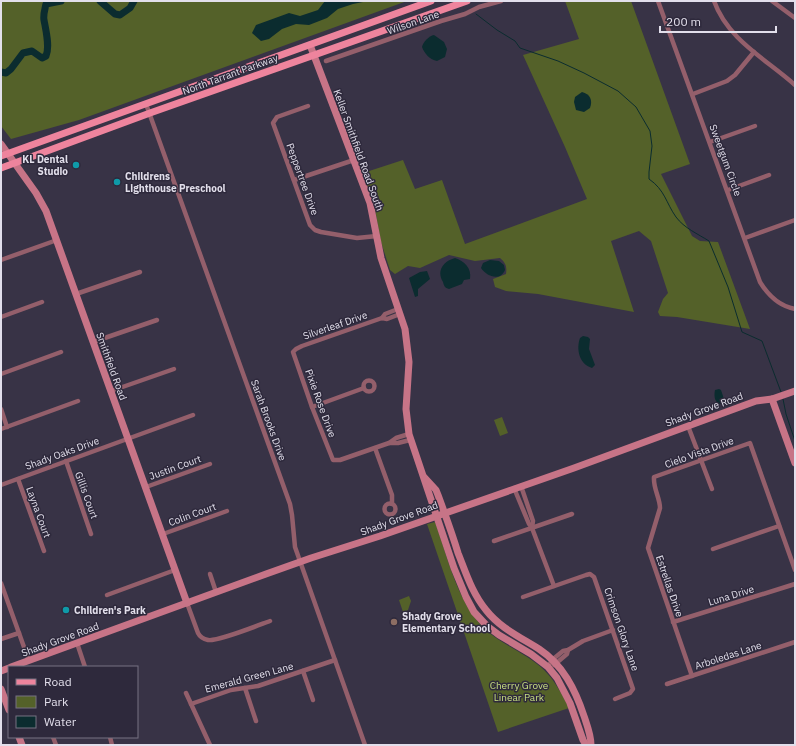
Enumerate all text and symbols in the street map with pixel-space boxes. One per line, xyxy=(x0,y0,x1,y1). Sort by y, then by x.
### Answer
street label: Wilson Lane xyxy=(385,7,441,37)
scale bar xyxy=(660,8,776,34)
text: 200 m xyxy=(666,14,701,29)
street label: North Tarrant Parkway xyxy=(181,51,280,98)
street label: Keller Smithfield Road South xyxy=(330,88,387,213)
street label: Sweetgum Circle xyxy=(707,123,745,198)
street label: Peppertree Drive xyxy=(283,141,322,217)
place label: KL Dental Studio xyxy=(22,153,68,178)
marker: KL Dental Studio xyxy=(71,160,81,170)
place label: Childrens Lighthouse Preschool xyxy=(125,170,226,195)
marker: Childrens Lighthouse Preschool xyxy=(112,177,122,187)
street label: Silverleaf Drive xyxy=(301,308,370,343)
street label: Smithfield Road xyxy=(93,330,130,402)
street label: Pixie Rose Drive xyxy=(302,367,339,440)
street label: Sarah Brooks Drive xyxy=(248,378,289,463)
street label: Shady Grove Road xyxy=(664,389,745,430)
street label: Shady Oaks Drive xyxy=(23,434,102,473)
street label: Cielo Vista Drive xyxy=(663,434,736,471)
street label: Justin Court xyxy=(147,452,203,483)
street label: Gillis Court xyxy=(72,470,101,521)
street label: Layna Court xyxy=(23,485,54,540)
street label: Shady Grove Road xyxy=(359,498,440,539)
street label: Colin Court xyxy=(167,500,218,529)
street label: Estrellas Drive xyxy=(653,554,686,619)
street label: Luna Drive xyxy=(707,582,756,609)
street label: Crimson Glory Lane xyxy=(601,586,642,673)
place label: Children's Park xyxy=(74,604,146,617)
marker: Children's Park xyxy=(61,605,71,615)
place label: Shady Grove Elementary School xyxy=(402,610,490,635)
marker: Shady Grove Elementary School xyxy=(389,617,399,627)
street label: Shady Grove Road xyxy=(20,619,101,660)
street label: Arboledas Lane xyxy=(693,638,764,672)
street label: Emerald Green Lane xyxy=(203,659,295,696)
legend xyxy=(8,666,138,738)
text: Road xyxy=(44,674,72,689)
park label: Cherry Grove Linear Park xyxy=(490,679,549,704)
text: Park xyxy=(44,694,69,709)
text: Water xyxy=(44,714,77,729)

